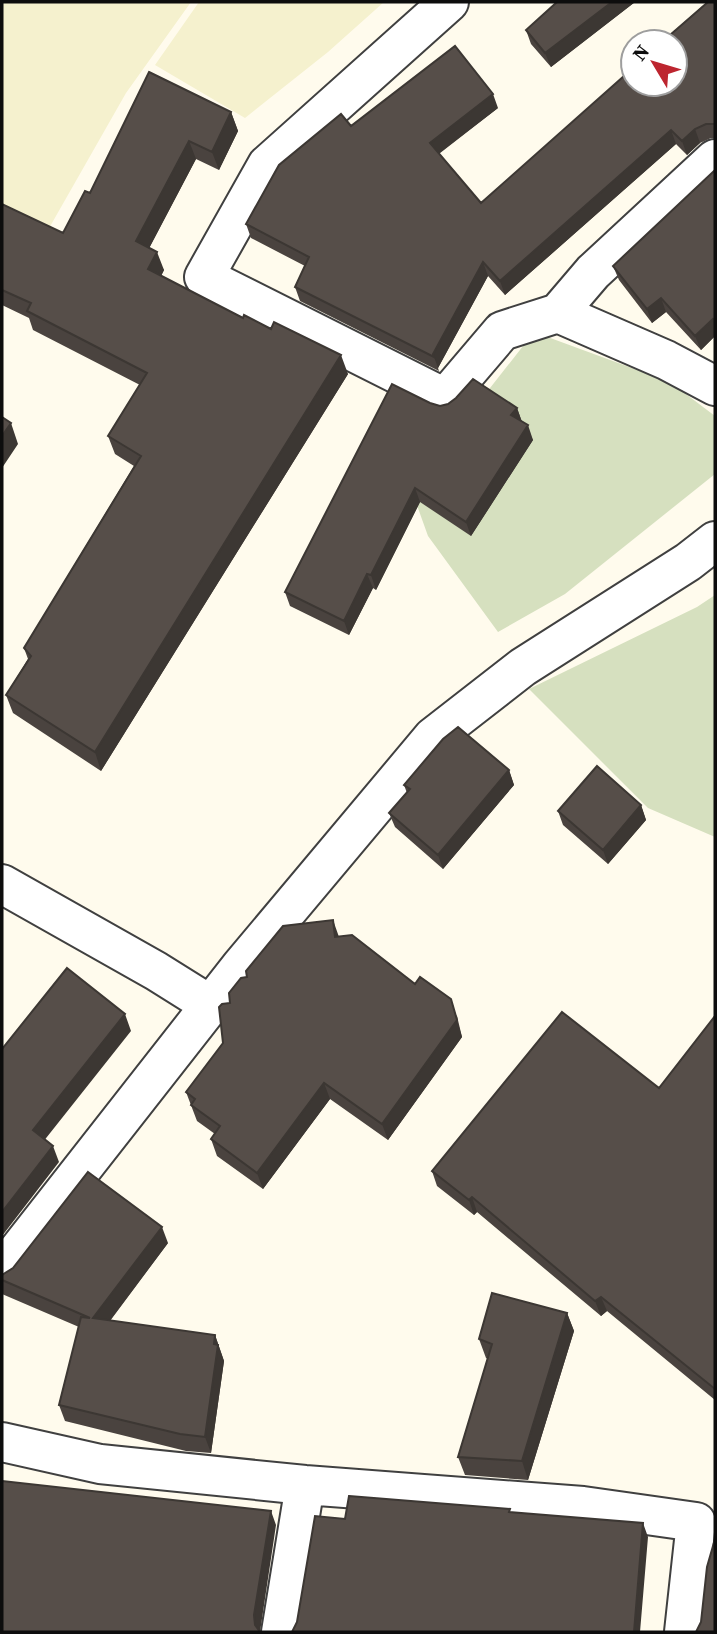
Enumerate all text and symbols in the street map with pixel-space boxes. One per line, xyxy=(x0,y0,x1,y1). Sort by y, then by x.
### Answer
north arrow xyxy=(619,28,689,98)
text: N xyxy=(626,39,655,66)

